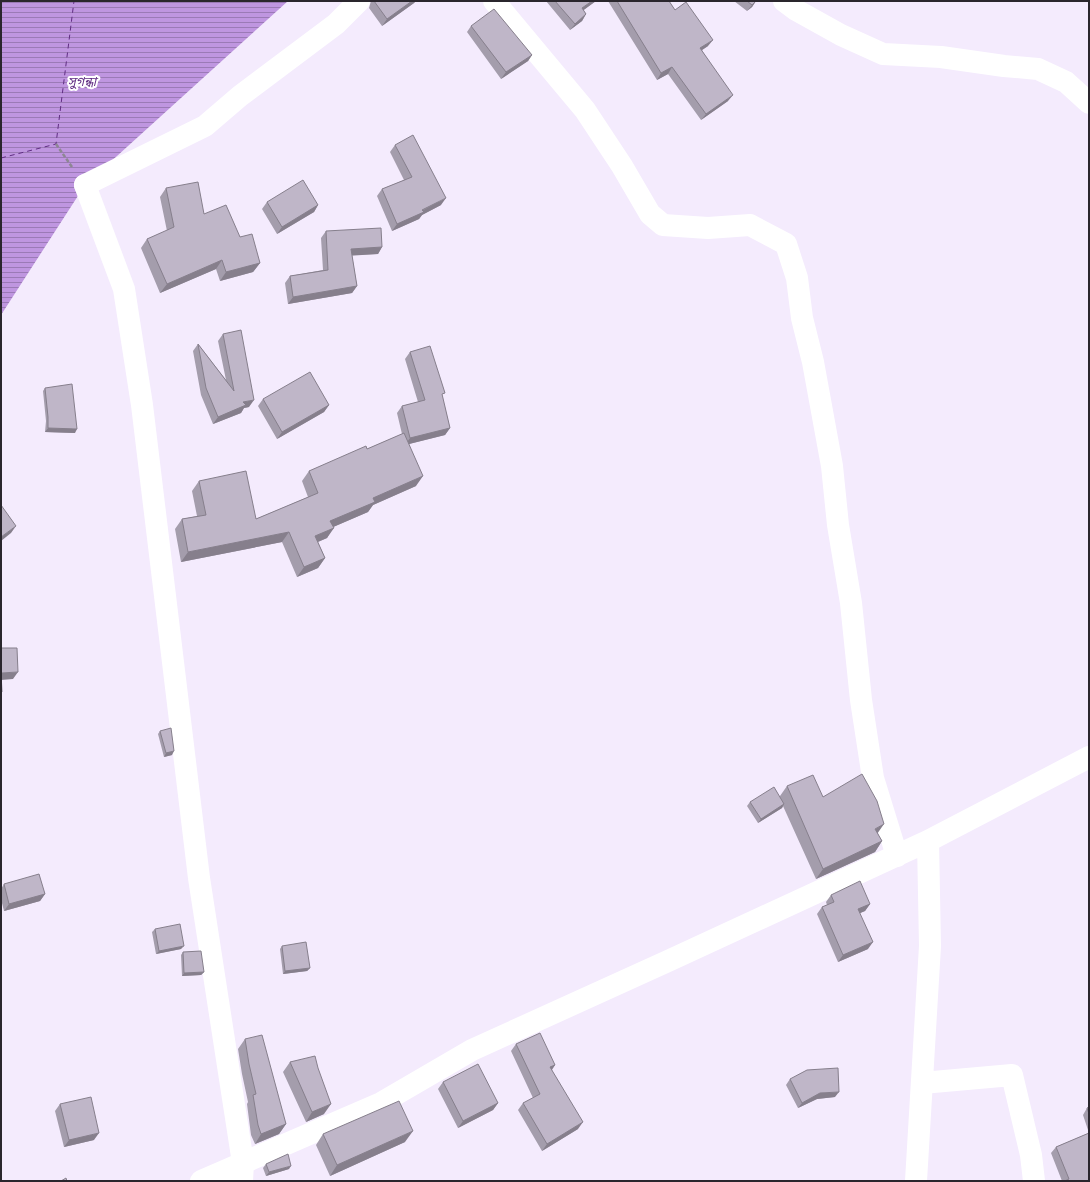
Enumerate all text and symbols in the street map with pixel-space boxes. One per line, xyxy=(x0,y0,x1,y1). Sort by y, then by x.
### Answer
water label: সুগন্ধা xyxy=(68,74,99,89)

